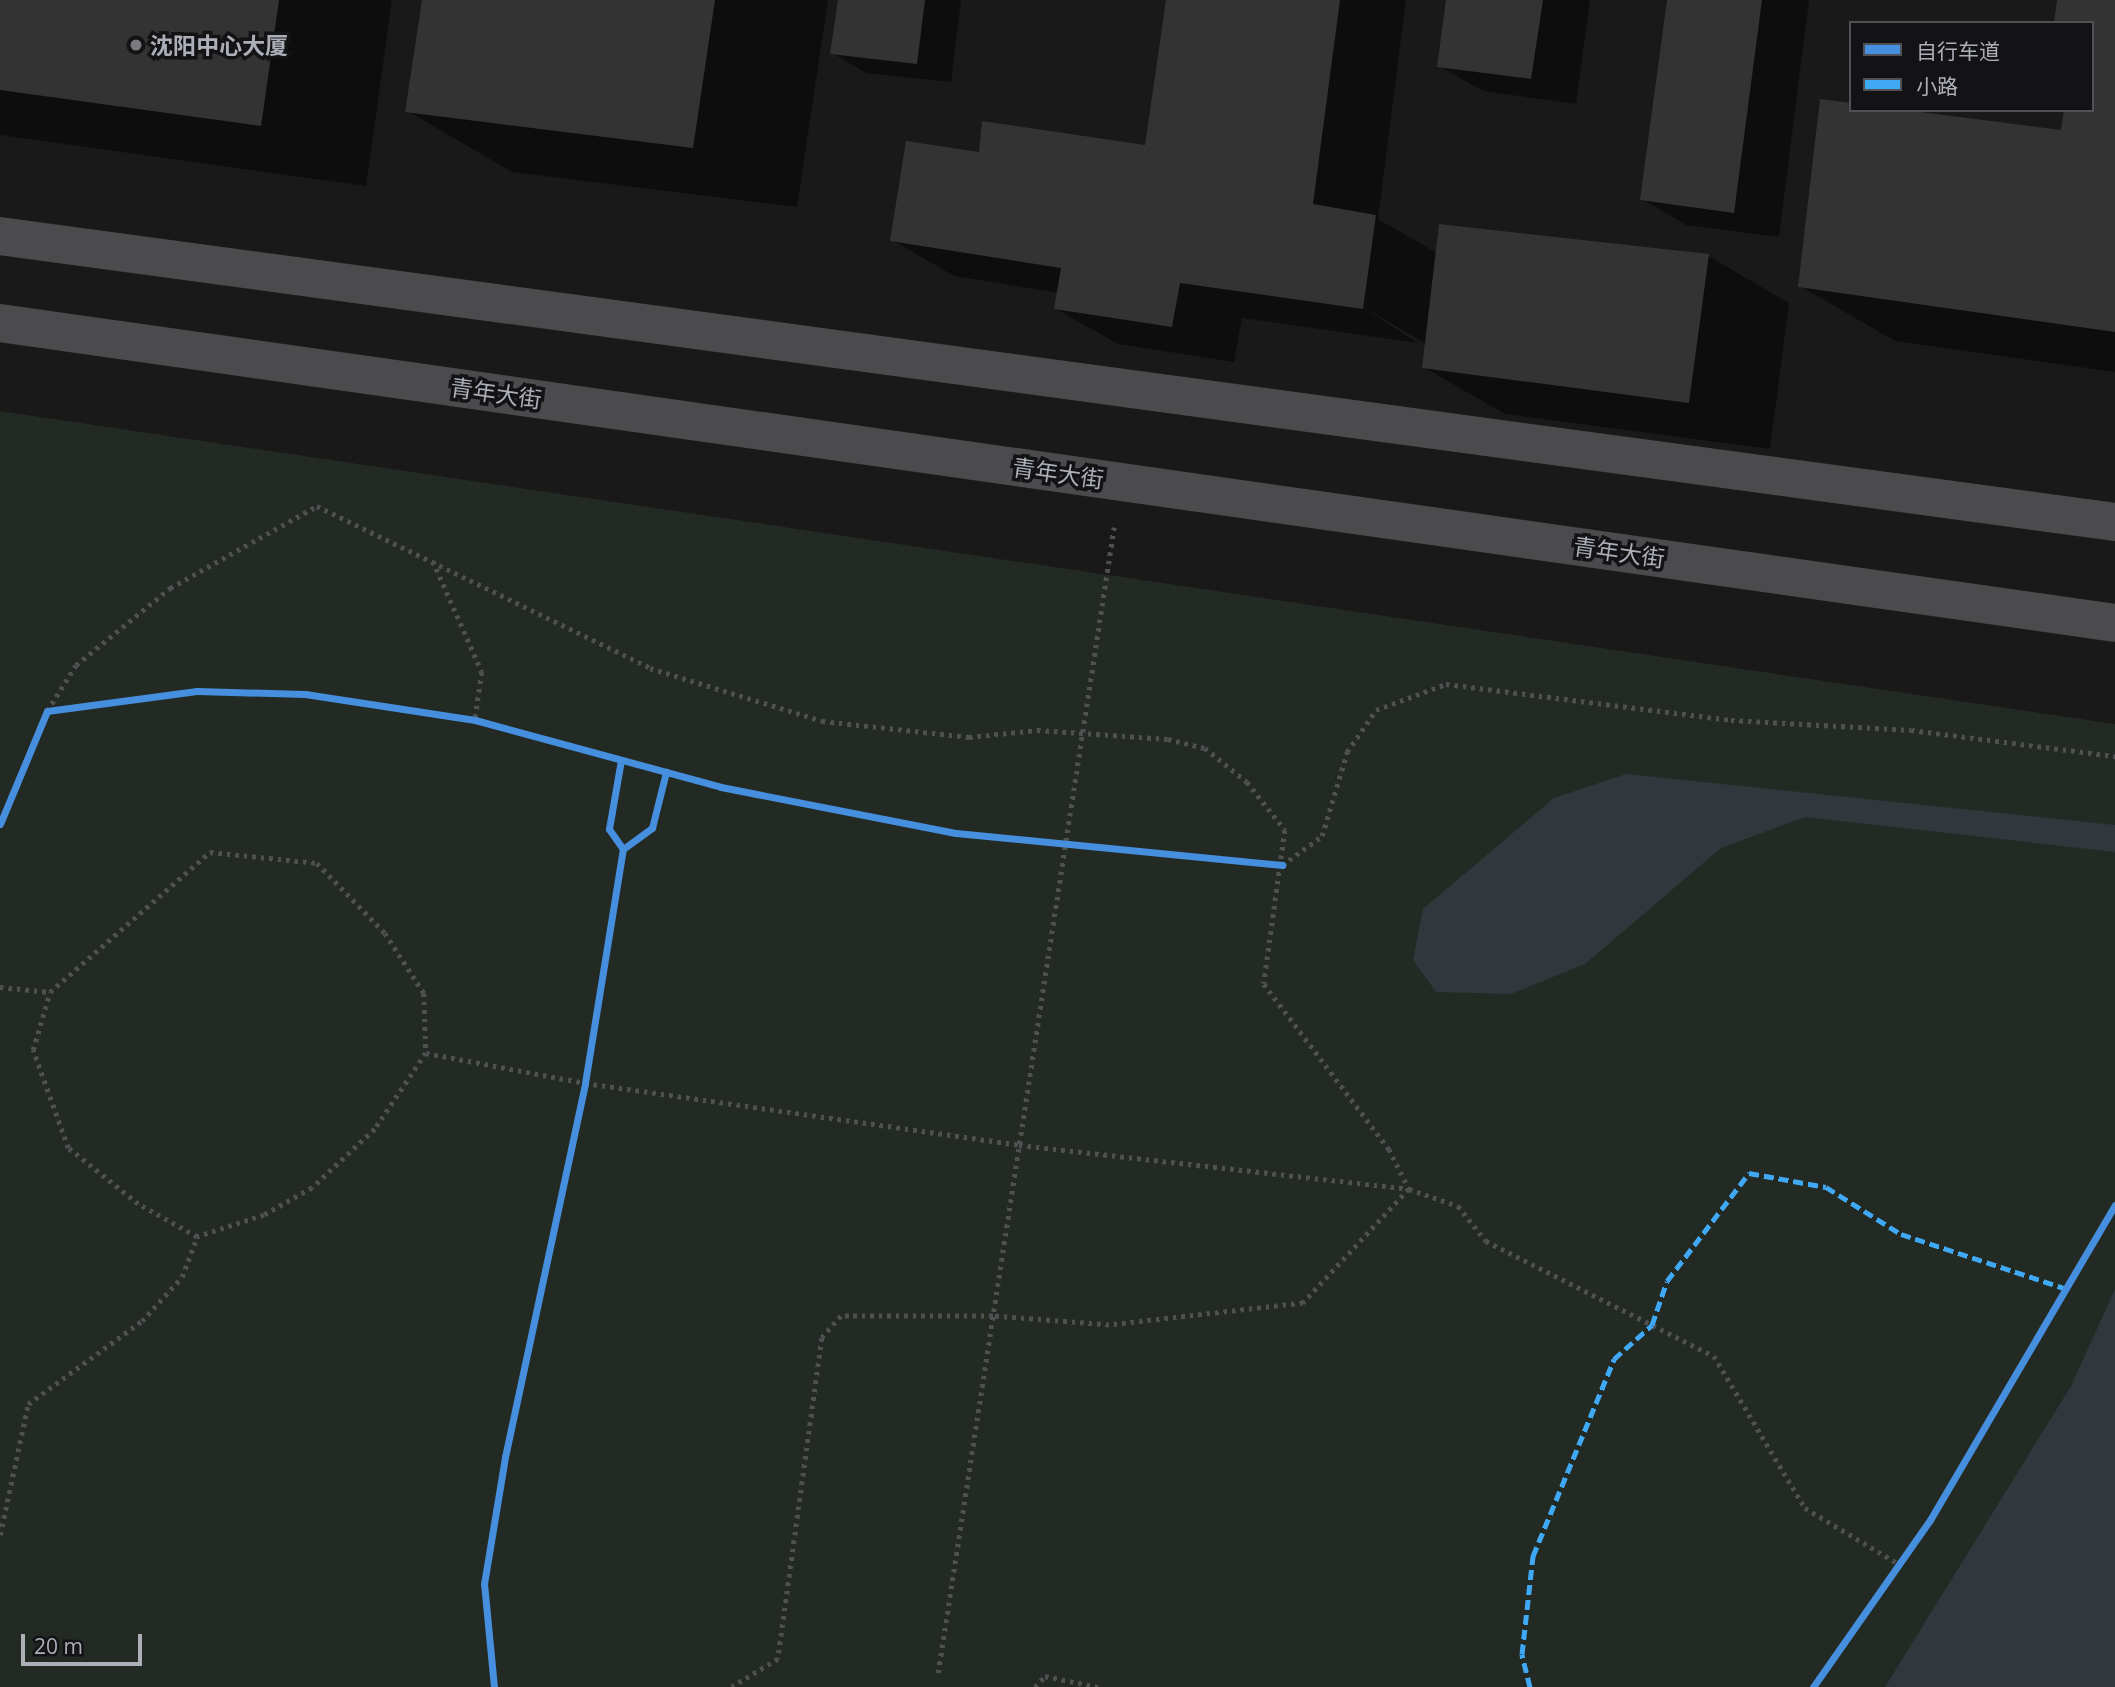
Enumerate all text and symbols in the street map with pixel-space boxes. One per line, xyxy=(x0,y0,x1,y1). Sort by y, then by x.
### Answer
legend xyxy=(1849,21,2094,112)
place label: 沈阳中心大厦 xyxy=(150,31,288,59)
marker: 沈阳中心大厦 xyxy=(128,37,144,53)
text: 自行车道 xyxy=(1916,37,2000,65)
text: 小路 xyxy=(1916,72,1958,100)
street label: 青年大街 xyxy=(449,373,543,413)
street label: 青年大街 xyxy=(1011,453,1105,493)
street label: 青年大街 xyxy=(1572,532,1666,572)
scale bar xyxy=(24,1620,145,1664)
text: 20 m xyxy=(34,1632,83,1660)

